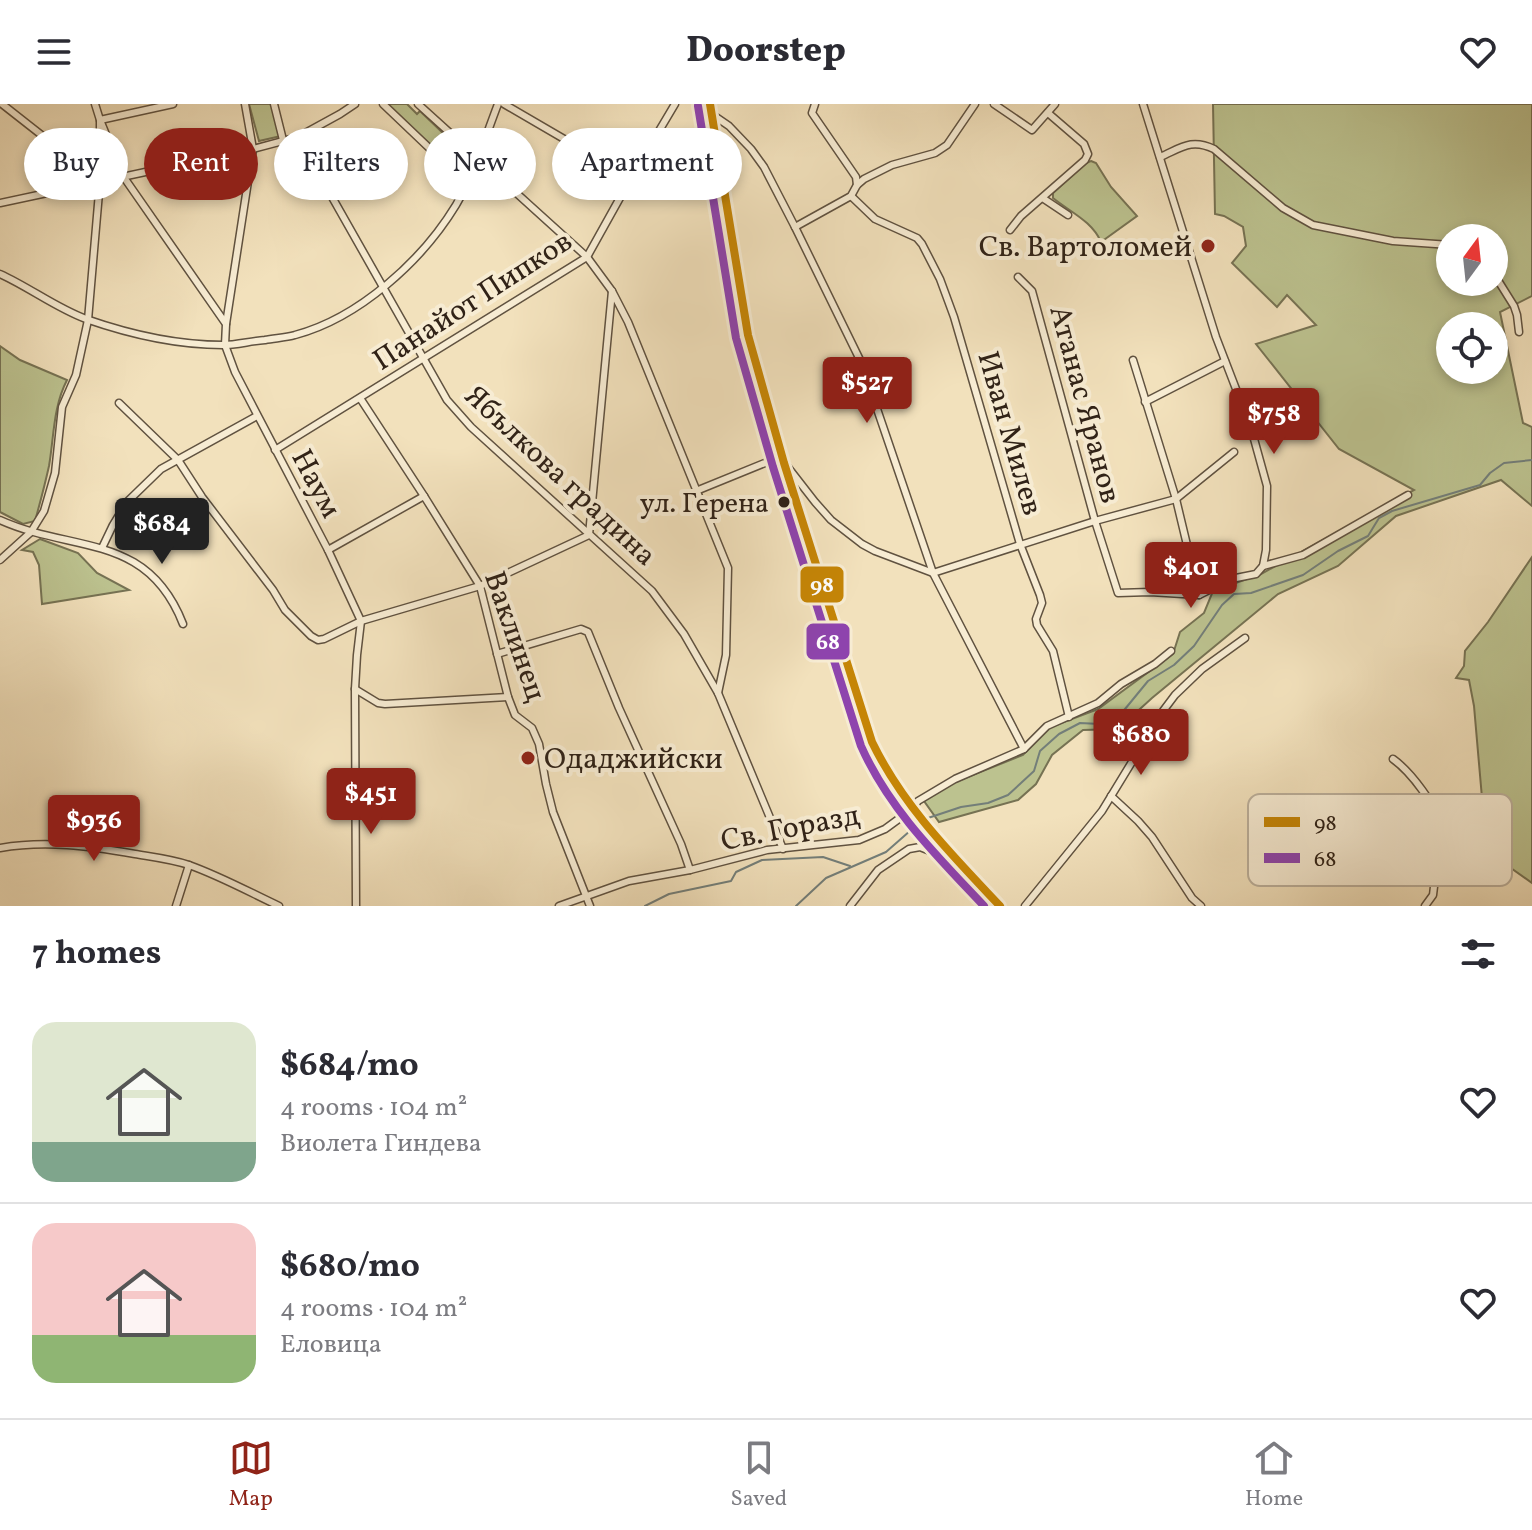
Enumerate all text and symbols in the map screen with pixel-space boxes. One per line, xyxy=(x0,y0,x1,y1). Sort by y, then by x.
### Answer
text: Doorstep xyxy=(686,27,846,77)
icon: menu xyxy=(32,30,76,74)
icon: heart xyxy=(1456,30,1500,74)
chip: Buy xyxy=(24,128,128,200)
chip: Rent xyxy=(144,128,258,200)
chip: Filters xyxy=(274,128,408,200)
chip: New xyxy=(424,128,536,200)
chip: Apartment xyxy=(552,128,742,200)
street label: Панайот Пипков xyxy=(365,221,581,382)
north arrow xyxy=(1436,224,1508,296)
map controls xyxy=(1436,224,1508,384)
place label: Св. Вартоломей xyxy=(979,227,1192,269)
marker: Св. Вартоломей xyxy=(1199,237,1217,255)
street label: Атанас Яранов xyxy=(1038,301,1131,508)
button: locate xyxy=(1436,312,1508,384)
street label: Иван Милев xyxy=(966,347,1053,521)
pin: $527 xyxy=(820,357,914,425)
text: $527 xyxy=(841,365,893,401)
street label: Ябълкова градина xyxy=(454,376,665,577)
pin: $758 xyxy=(1227,388,1321,456)
text: $758 xyxy=(1247,396,1301,432)
street label: Наум xyxy=(280,442,351,526)
place label: ул. Герена xyxy=(640,485,769,524)
marker: ул. Герена xyxy=(776,494,792,510)
pin: $684 xyxy=(115,498,209,566)
text: $684 xyxy=(133,506,191,542)
pin: $401 xyxy=(1144,542,1238,610)
text: $401 xyxy=(1163,550,1219,586)
line badge: 98 xyxy=(799,565,845,604)
street label: Ваклинец xyxy=(472,566,556,708)
text: 98 xyxy=(810,571,834,602)
line badge: 68 xyxy=(805,622,851,661)
text: 68 xyxy=(816,628,840,659)
pin: $680 xyxy=(1094,709,1188,777)
text: $680 xyxy=(1112,717,1170,753)
place label: Одаджийски xyxy=(544,739,723,781)
marker: Одаджийски xyxy=(519,749,537,767)
pin: $451 xyxy=(324,768,418,836)
text: $451 xyxy=(345,776,397,812)
legend xyxy=(1248,794,1512,886)
pin: $936 xyxy=(47,795,141,863)
street label: Св. Горазд xyxy=(717,795,863,863)
text: $936 xyxy=(66,803,122,839)
text: 98 xyxy=(1314,809,1337,840)
text: 68 xyxy=(1314,845,1336,876)
text: 7 homes xyxy=(32,931,161,978)
icon: filters xyxy=(1456,932,1500,976)
text: $684/mo xyxy=(280,1043,419,1090)
icon: home xyxy=(96,1054,192,1150)
icon: heart xyxy=(1456,1080,1500,1124)
text: 4 rooms · 104 m² xyxy=(280,1090,467,1126)
text: Виолета Гиндева xyxy=(280,1126,482,1162)
text: $680/mo xyxy=(280,1244,420,1291)
icon: home xyxy=(96,1255,192,1351)
icon: heart xyxy=(1456,1281,1500,1325)
text: 4 rooms · 104 m² xyxy=(280,1291,467,1327)
text: Еловица xyxy=(280,1327,382,1363)
tab: Map xyxy=(229,1436,273,1515)
tab: Saved xyxy=(731,1436,787,1515)
tab: Home xyxy=(1245,1436,1303,1515)

